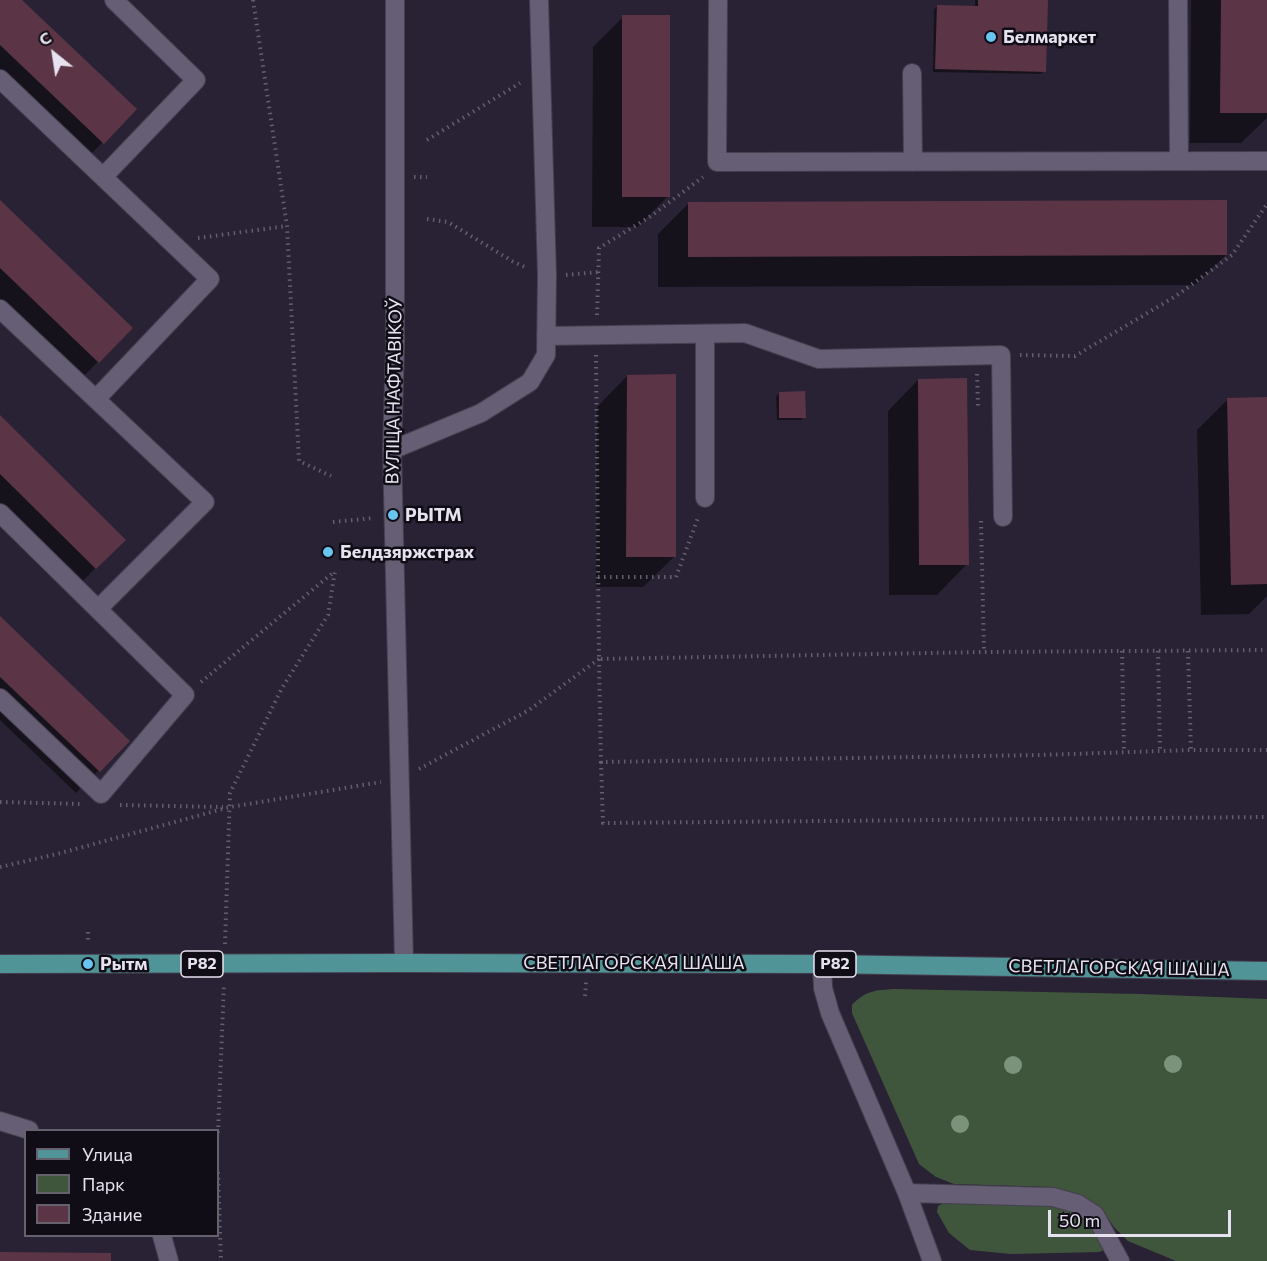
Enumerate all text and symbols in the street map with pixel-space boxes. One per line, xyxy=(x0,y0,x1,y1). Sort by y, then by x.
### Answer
north arrow xyxy=(24,24,84,84)
place label: Белмаркет xyxy=(1003,26,1096,48)
text: С xyxy=(35,27,54,49)
marker: Белмаркет xyxy=(984,30,998,44)
street label: ВУЛІЦА НАФТАВІКОЎ xyxy=(382,298,406,484)
place label: РЫТМ xyxy=(405,504,462,526)
marker: РЫТМ xyxy=(386,508,400,522)
place label: Белдзяржстрах xyxy=(340,541,474,563)
marker: Белдзяржстрах xyxy=(321,545,335,559)
road number: Р82 xyxy=(181,951,223,977)
road number: Р82 xyxy=(814,951,856,977)
street label: СВЕТЛАГОРСКАЯ ШАША xyxy=(523,952,745,974)
place label: Рытм xyxy=(100,953,148,975)
street label: СВЕТЛАГОРСКАЯ ШАША xyxy=(1008,955,1230,981)
marker: Рытм xyxy=(81,957,95,971)
legend xyxy=(24,1129,219,1237)
text: Улица xyxy=(82,1143,133,1165)
text: Парк xyxy=(82,1173,125,1195)
scale bar xyxy=(1051,1198,1234,1236)
text: Здание xyxy=(82,1203,142,1225)
text: 50 m xyxy=(1059,1209,1100,1231)

